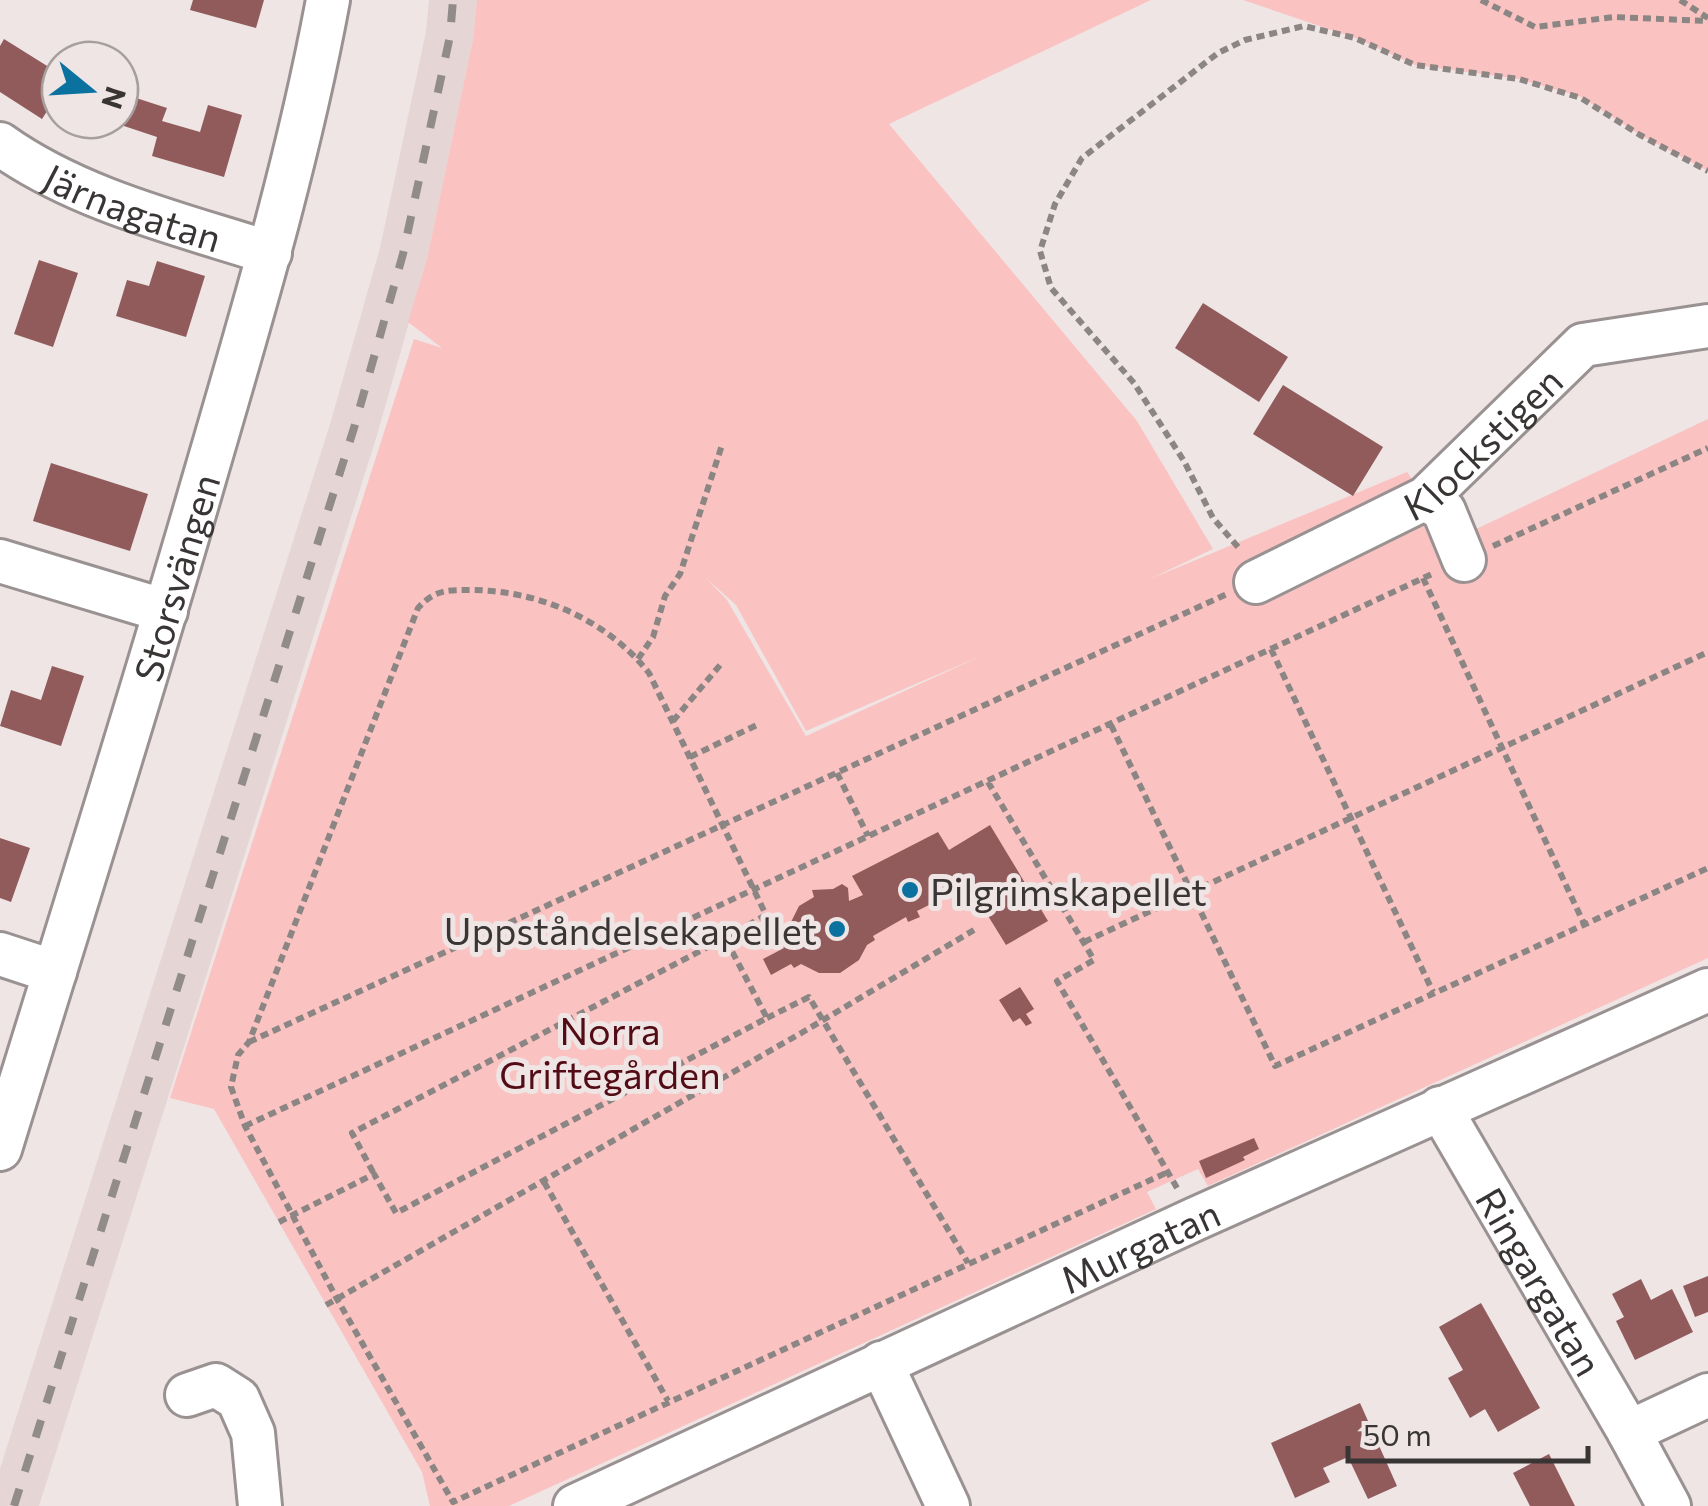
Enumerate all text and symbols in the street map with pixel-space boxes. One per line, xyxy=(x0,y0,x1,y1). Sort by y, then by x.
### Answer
north arrow xyxy=(40,40,140,140)
text: N xyxy=(95,83,134,113)
street label: Järnagatan xyxy=(37,152,227,260)
street label: Klockstigen xyxy=(1395,356,1571,529)
street label: Storsvängen xyxy=(122,468,228,687)
place label: Pilgrimskapellet xyxy=(930,867,1207,914)
marker: Pilgrimskapellet xyxy=(899,879,921,901)
place label: Uppståndelsekapellet xyxy=(444,906,817,953)
marker: Uppståndelsekapellet xyxy=(826,918,848,940)
park label: Norra Griftegården xyxy=(499,1006,721,1097)
street label: Ringargatan xyxy=(1468,1178,1614,1383)
street label: Murgatan xyxy=(1052,1188,1226,1302)
scale bar xyxy=(1348,1401,1588,1463)
text: 50 m xyxy=(1363,1415,1432,1452)

